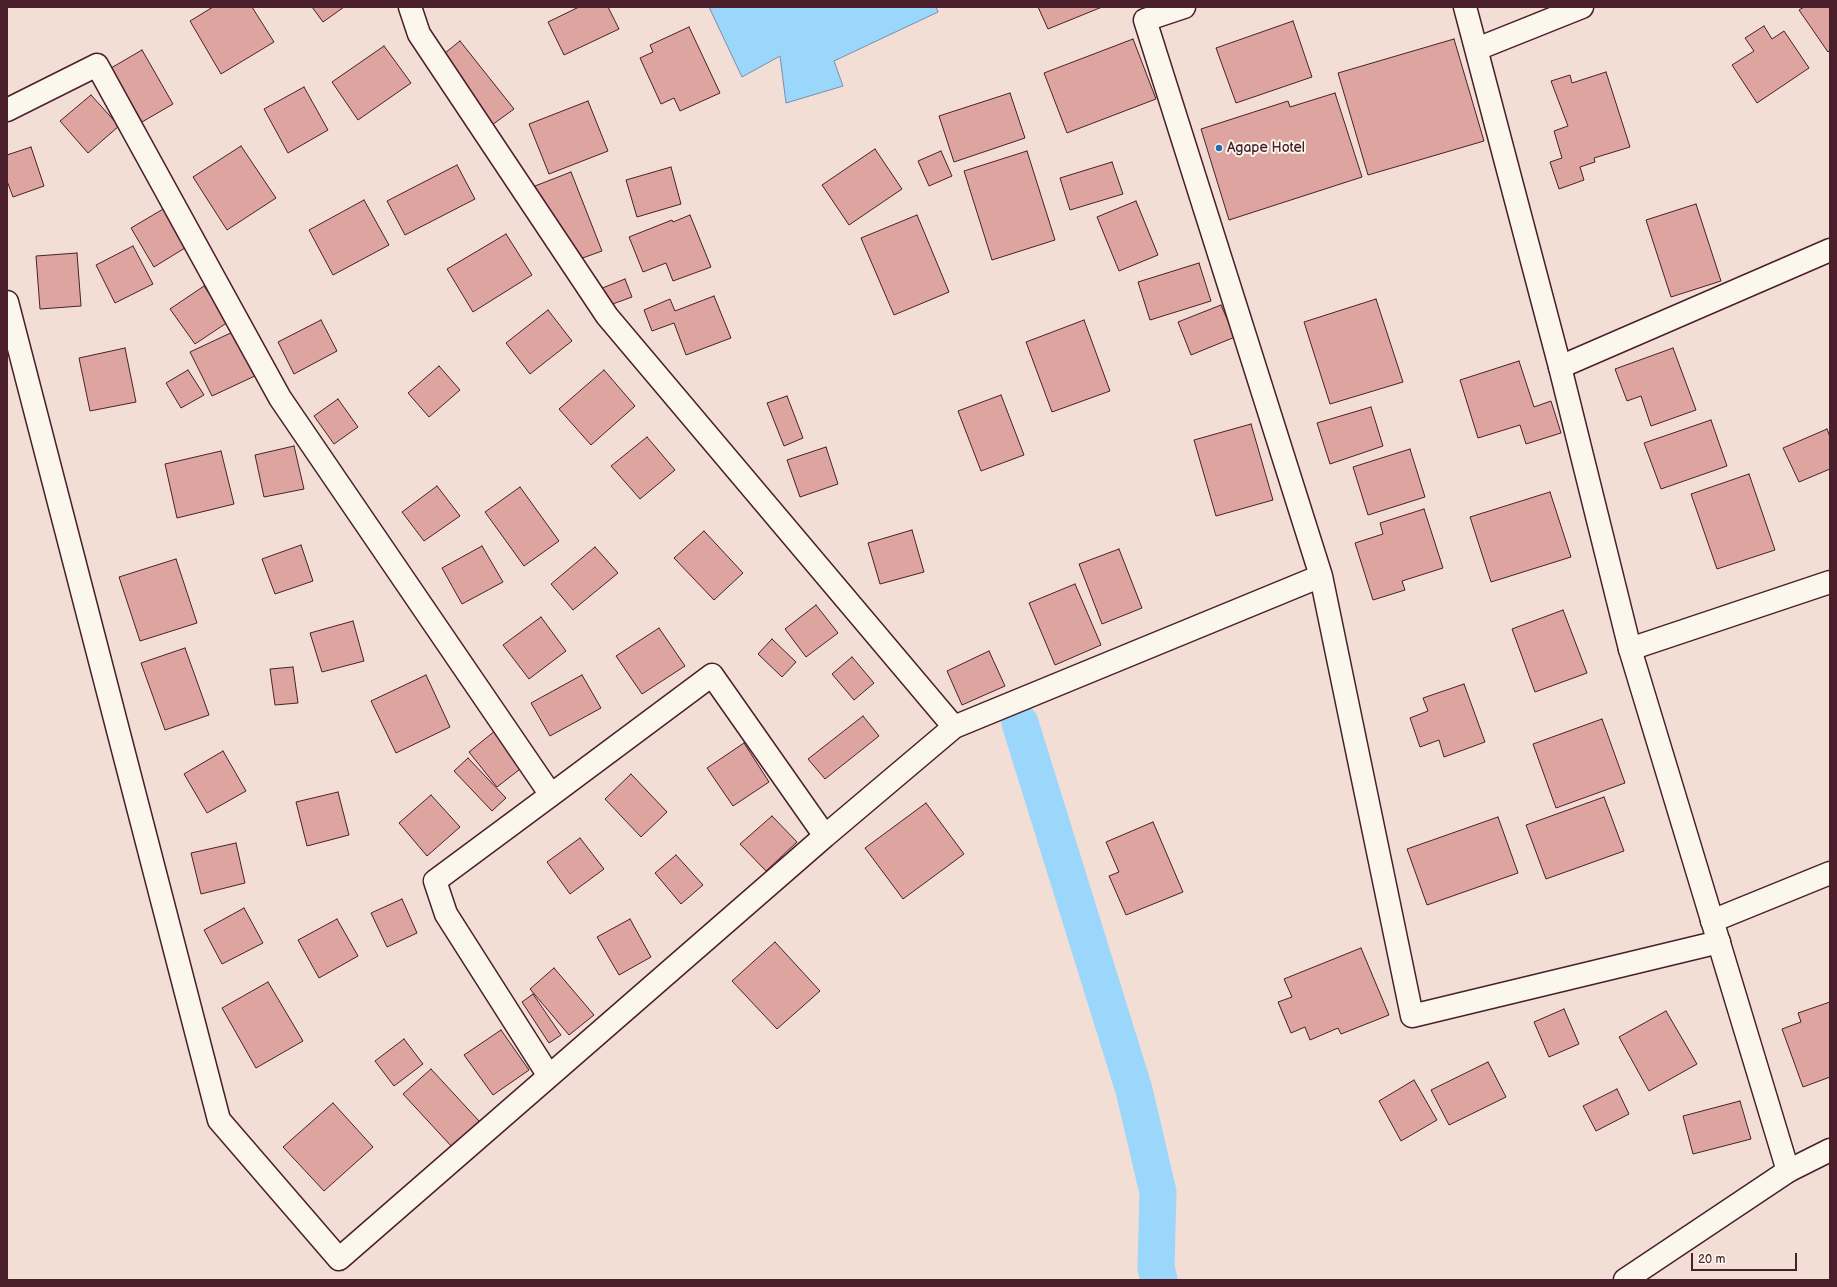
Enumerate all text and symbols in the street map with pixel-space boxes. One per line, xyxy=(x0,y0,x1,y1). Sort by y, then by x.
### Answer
place label: Agape Hotel xyxy=(1227,140,1305,156)
marker: Agape Hotel xyxy=(1214,143,1224,153)
scale bar xyxy=(1693,1245,1799,1271)
text: 20 m xyxy=(1698,1252,1725,1267)

